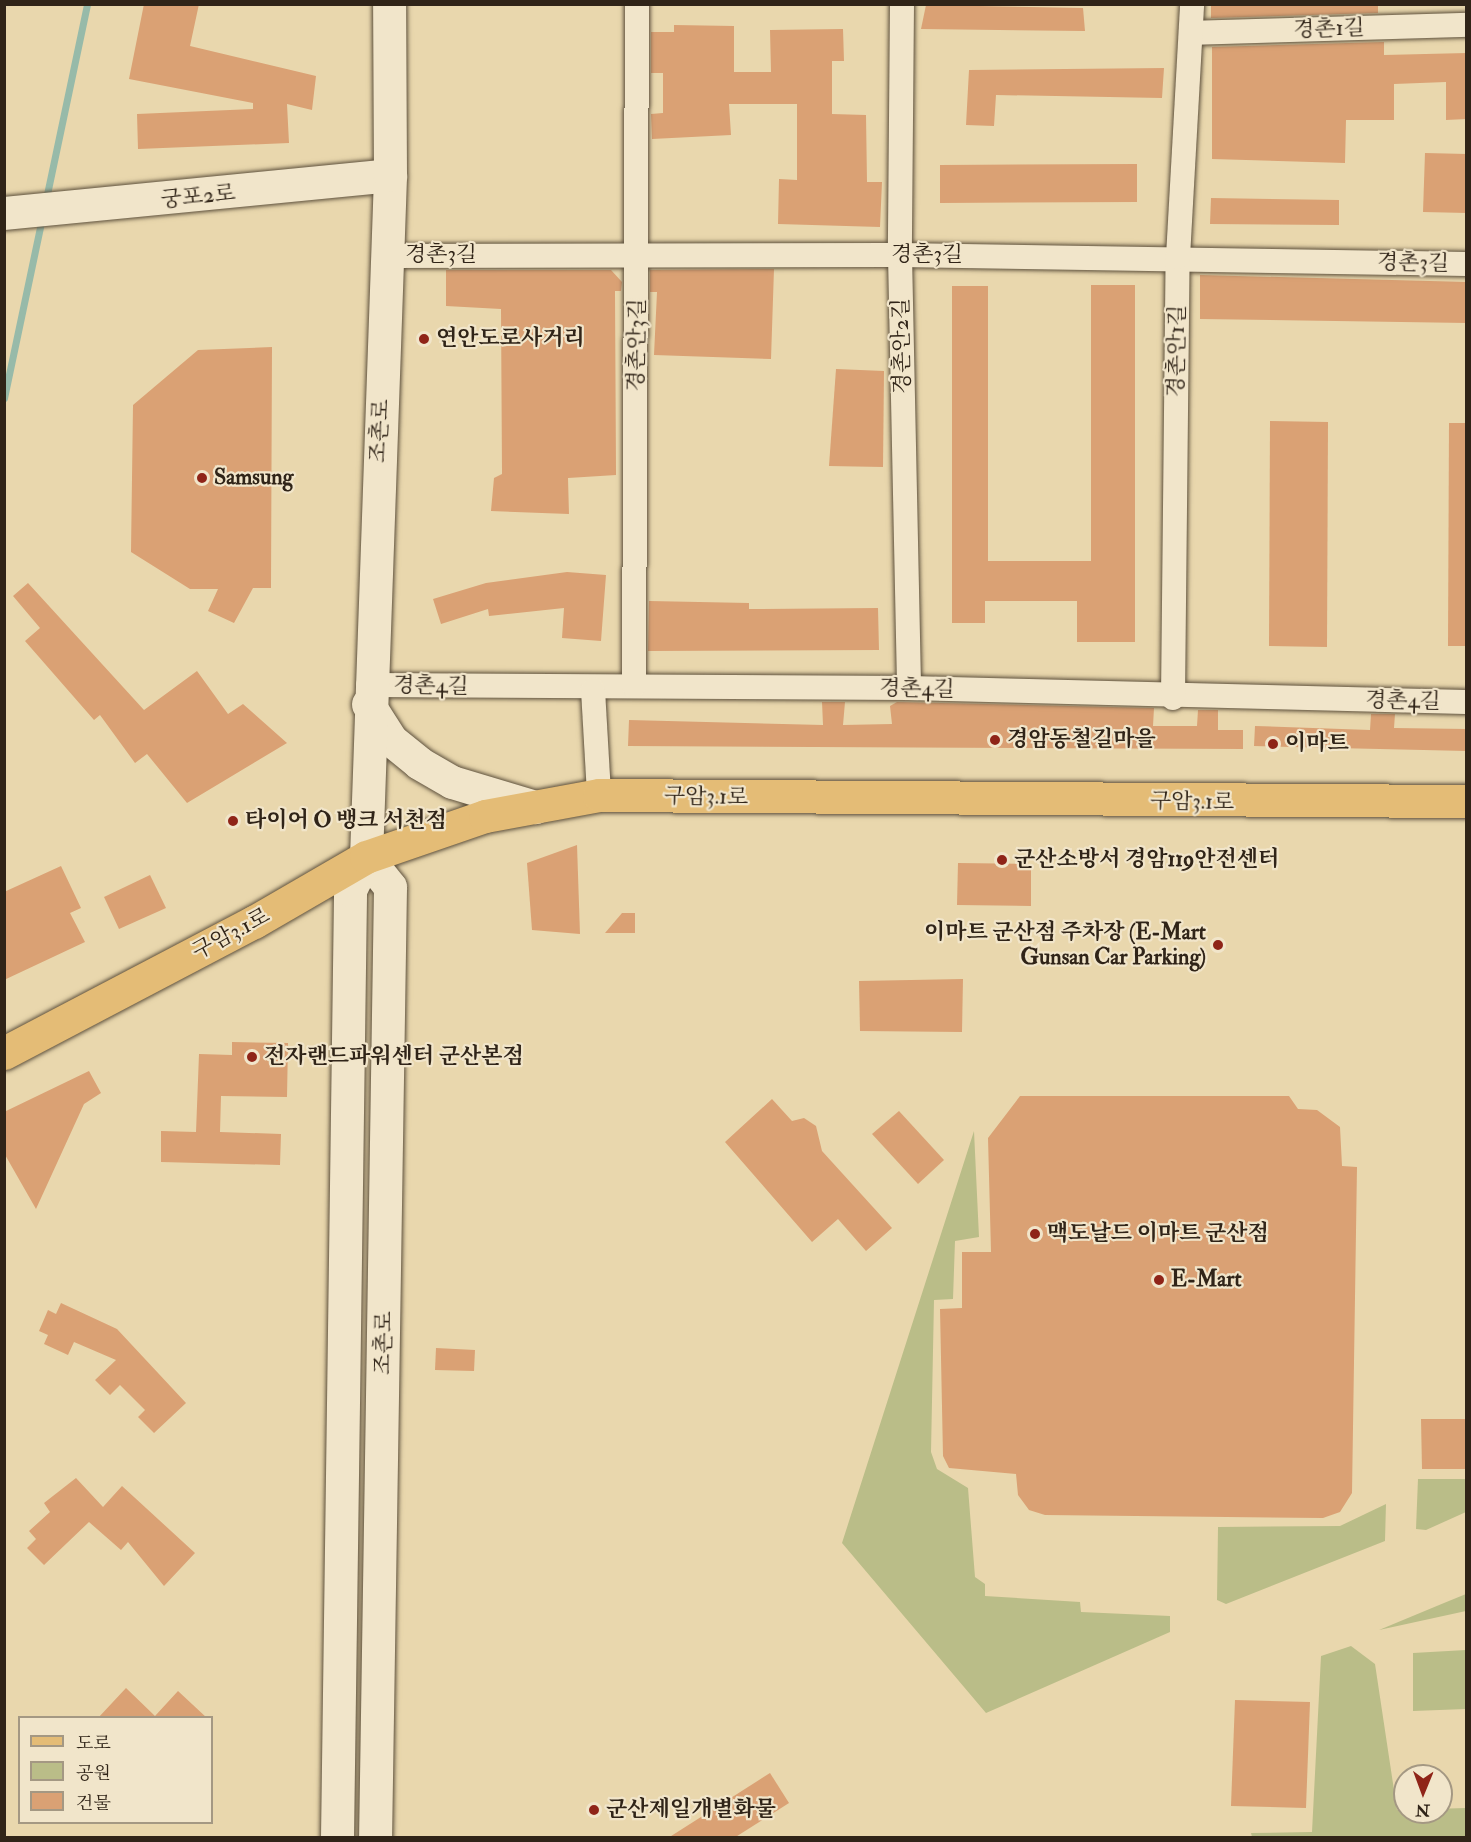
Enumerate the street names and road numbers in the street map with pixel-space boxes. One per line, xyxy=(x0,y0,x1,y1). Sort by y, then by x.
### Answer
street label: 경촌1길 xyxy=(1293,15,1365,43)
street label: 궁포2로 xyxy=(159,180,237,214)
street label: 경촌3길 xyxy=(405,242,477,268)
street label: 경촌3길 xyxy=(891,242,963,268)
street label: 경촌3길 xyxy=(1377,249,1449,277)
street label: 경촌안3길 xyxy=(623,298,651,392)
street label: 경촌안2길 xyxy=(888,298,916,394)
street label: 경촌안1길 xyxy=(1163,304,1191,398)
street label: 조촌로 xyxy=(365,398,395,464)
street label: 경촌4길 xyxy=(393,672,469,700)
street label: 경촌4길 xyxy=(879,675,955,703)
street label: 경촌4길 xyxy=(1365,687,1441,715)
street label: 구암3.1로 xyxy=(664,783,748,811)
street label: 구암3.1로 xyxy=(1150,788,1234,816)
street label: 구암3.1로 xyxy=(188,903,274,965)
street label: 조촌로 xyxy=(370,1311,398,1375)

